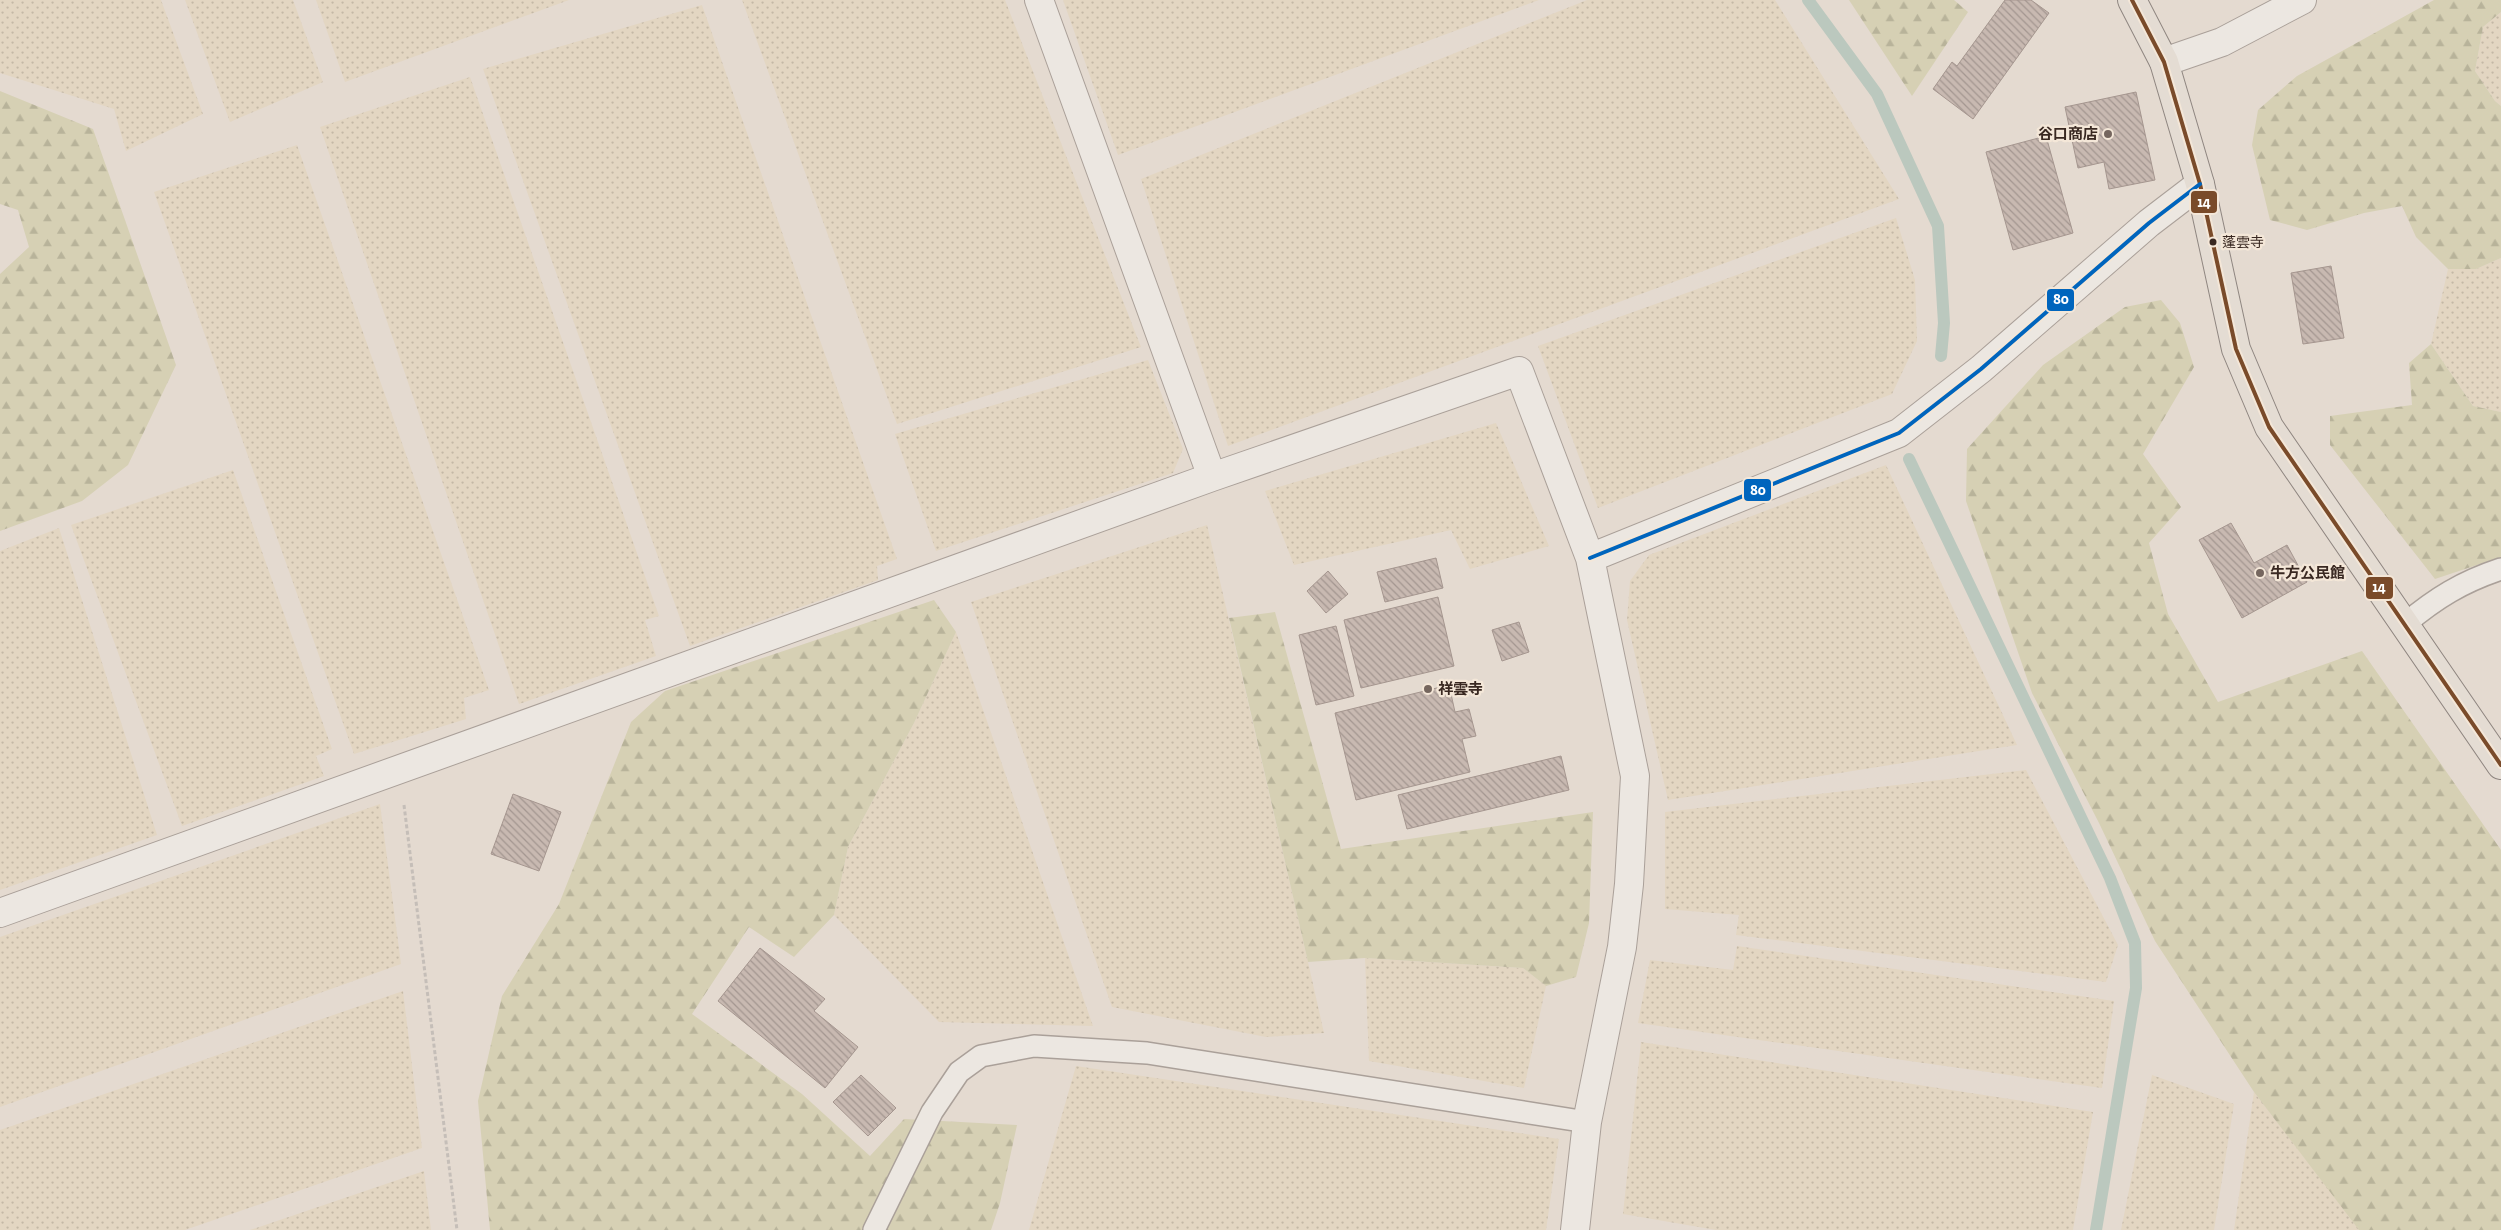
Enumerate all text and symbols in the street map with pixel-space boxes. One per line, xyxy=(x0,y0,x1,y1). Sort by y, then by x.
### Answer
place label: 谷口商店 xyxy=(2038,125,2098,143)
marker: 谷口商店 xyxy=(2102,128,2114,140)
line badge: 14 xyxy=(2190,190,2218,214)
text: 14 xyxy=(2197,194,2211,211)
place label: 蓬雲寺 xyxy=(2222,234,2264,251)
marker: 蓬雲寺 xyxy=(2208,237,2218,247)
line badge: 80 xyxy=(2046,288,2075,312)
text: 80 xyxy=(2053,291,2069,308)
line badge: 80 xyxy=(1743,478,1772,502)
text: 80 xyxy=(1750,482,1766,499)
place label: 牛方公民館 xyxy=(2270,564,2345,582)
marker: 牛方公民館 xyxy=(2254,567,2266,579)
line badge: 14 xyxy=(2365,576,2394,600)
text: 14 xyxy=(2372,579,2386,596)
place label: 祥雲寺 xyxy=(1438,680,1483,698)
marker: 祥雲寺 xyxy=(1422,683,1434,695)

